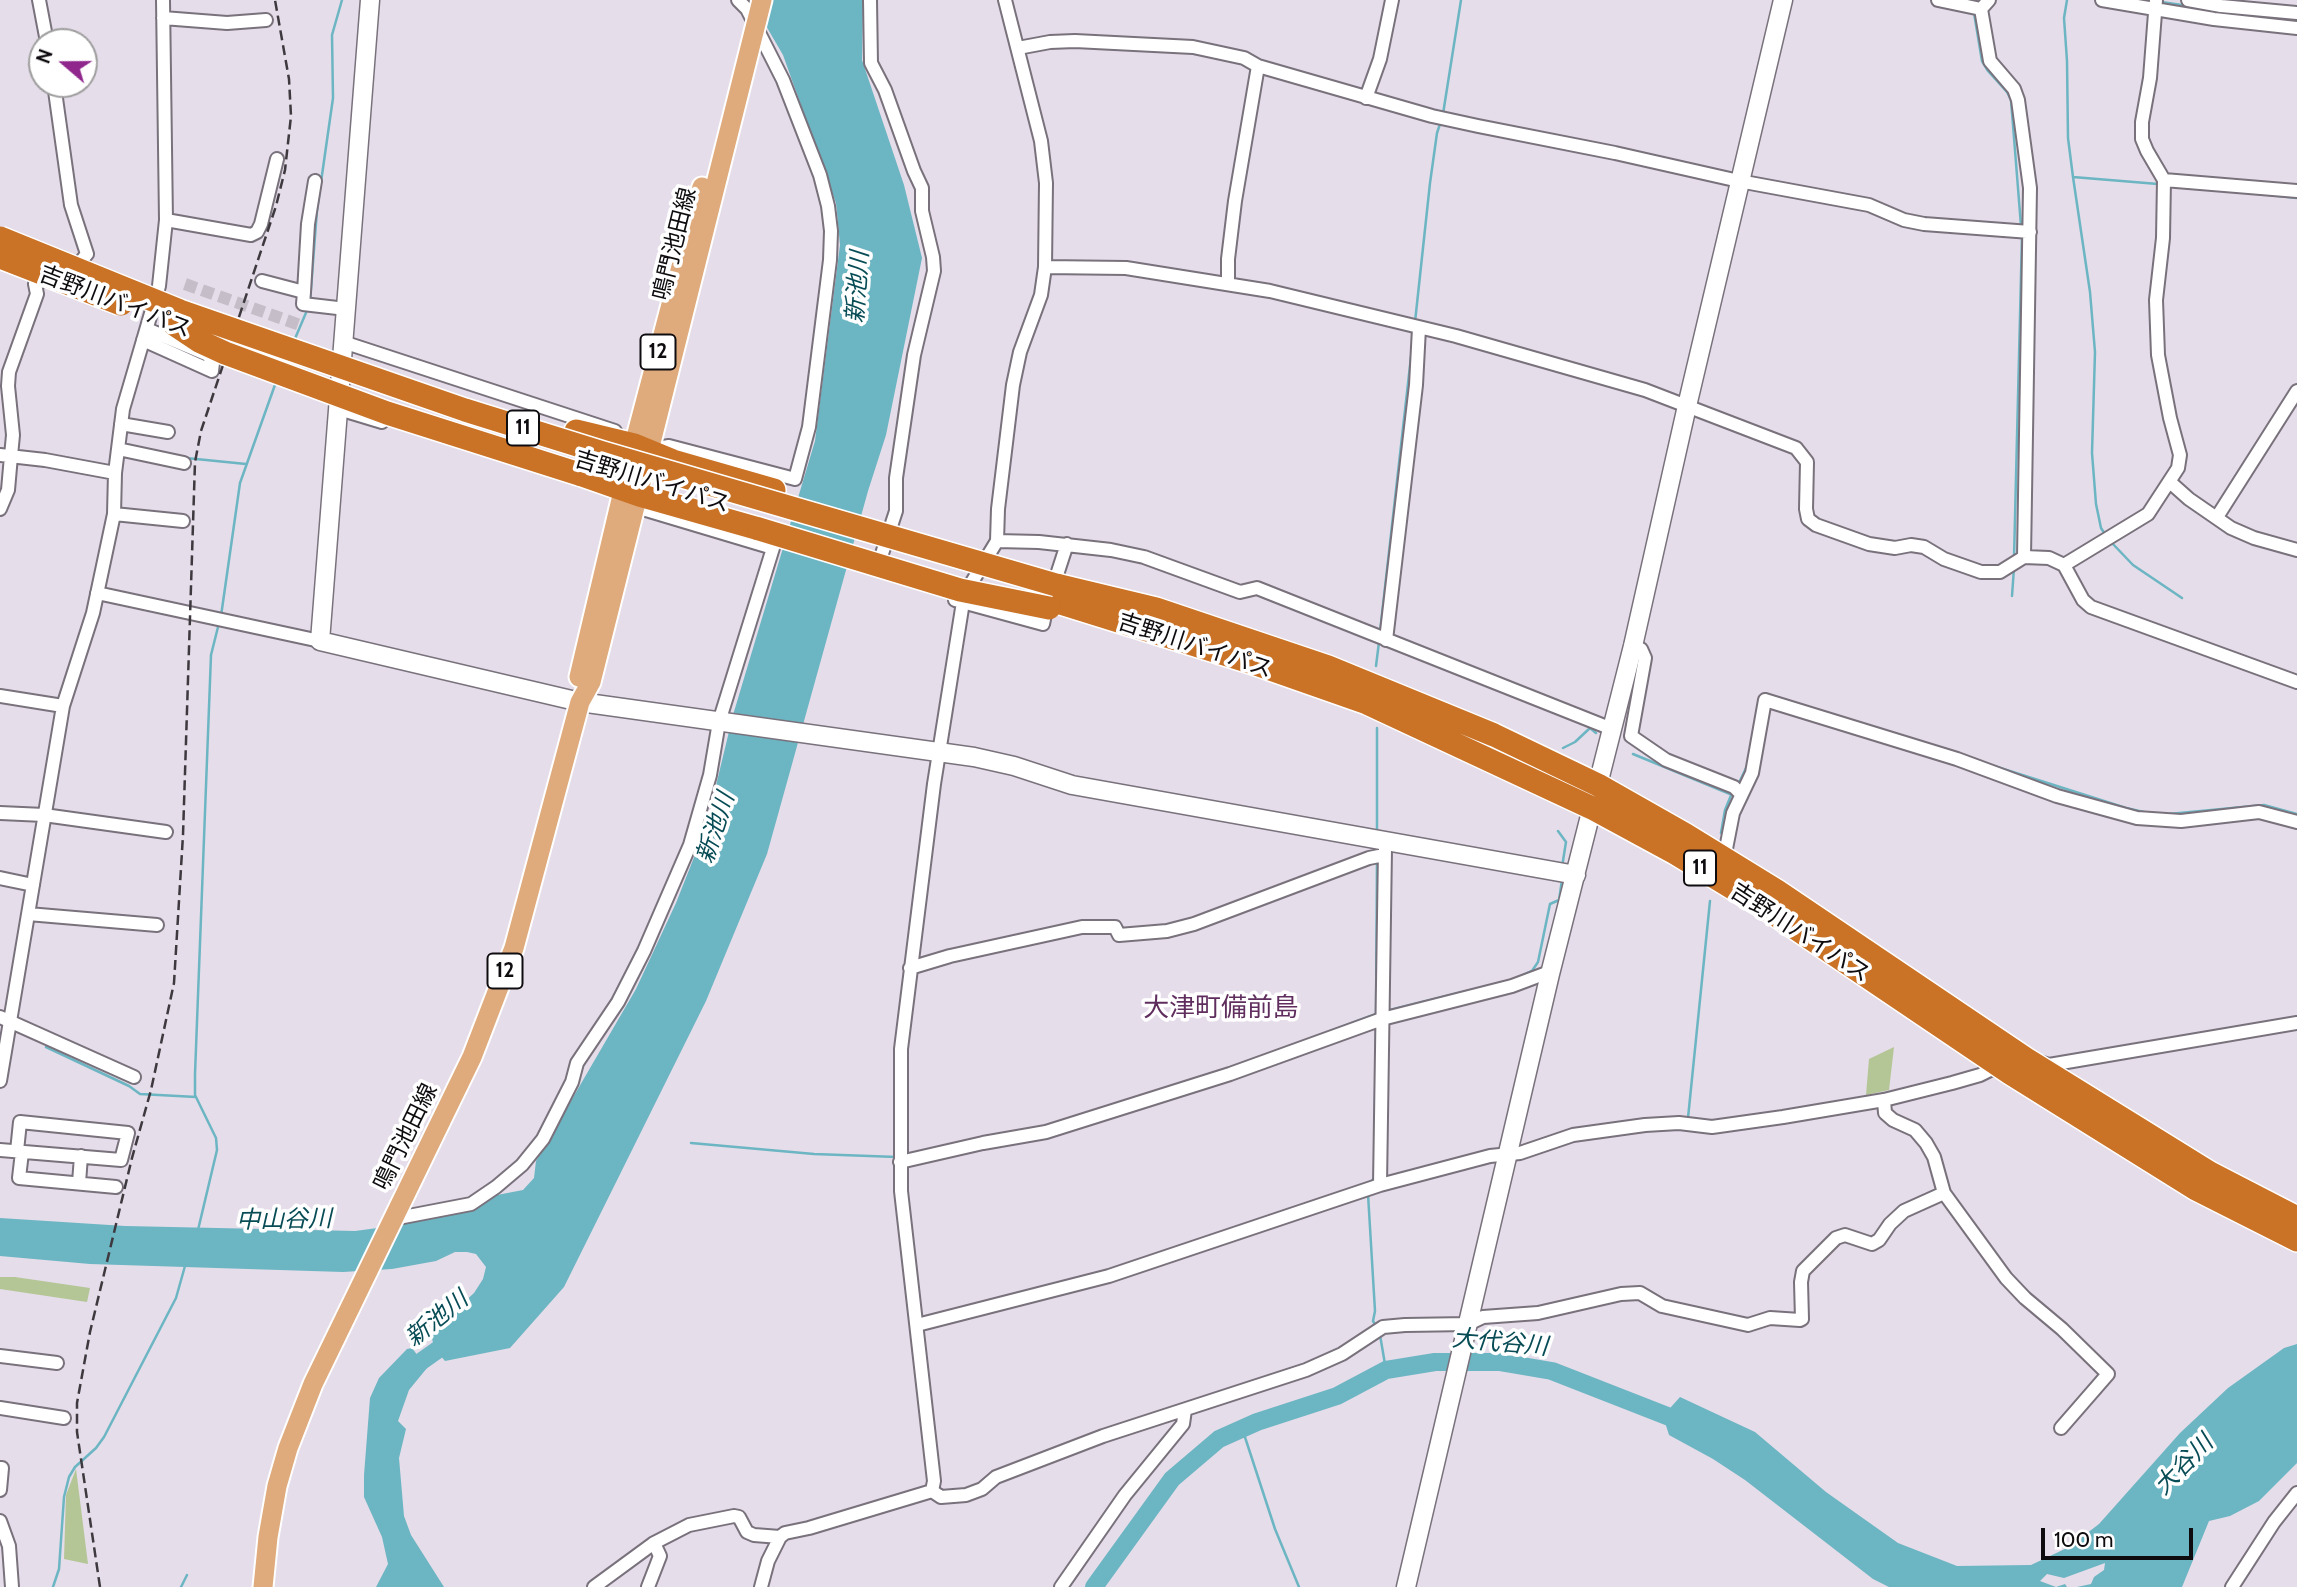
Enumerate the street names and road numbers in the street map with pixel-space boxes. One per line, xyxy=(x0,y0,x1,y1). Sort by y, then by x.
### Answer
street label: 鳴門池田線 xyxy=(648,185,702,303)
street label: 吉野川バイパス xyxy=(35,260,195,344)
road number: 12 xyxy=(640,334,676,370)
road number: 11 xyxy=(507,410,539,446)
street label: 吉野川バイパス xyxy=(571,445,733,519)
street label: 吉野川バイパス xyxy=(1114,608,1276,684)
road number: 11 xyxy=(1684,850,1716,886)
street label: 吉野川バイパス xyxy=(1725,878,1875,988)
road number: 12 xyxy=(488,954,522,988)
street label: 鳴門池田線 xyxy=(368,1079,444,1195)

